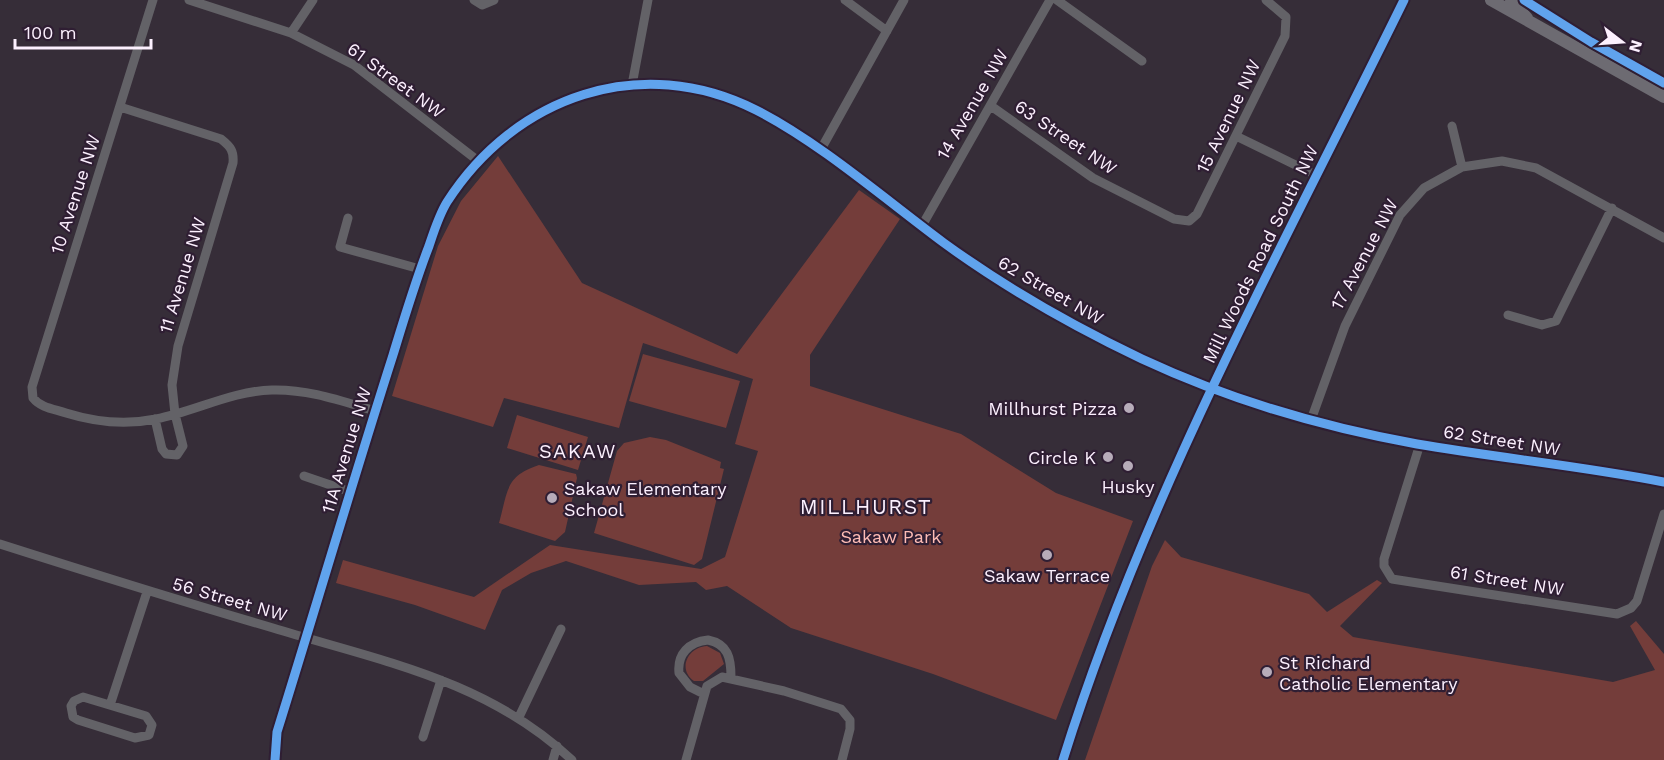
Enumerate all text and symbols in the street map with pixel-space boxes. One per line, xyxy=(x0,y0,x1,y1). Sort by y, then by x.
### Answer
scale bar xyxy=(15,12,152,50)
north arrow xyxy=(1592,12,1652,72)
text: 100 m xyxy=(24,22,77,43)
street label: 61 Street NW xyxy=(343,38,449,122)
text: N xyxy=(1625,38,1647,55)
street label: 14 Avenue NW xyxy=(932,45,1012,163)
street label: 15 Avenue NW xyxy=(1192,56,1264,176)
street label: 63 Street NW xyxy=(1011,95,1121,179)
street label: 10 Avenue NW xyxy=(46,132,104,256)
street label: Mill Woods Road South NW xyxy=(1198,141,1322,367)
street label: 17 Avenue NW xyxy=(1326,195,1402,313)
street label: 11 Avenue NW xyxy=(154,215,210,335)
street label: 62 Street NW xyxy=(994,251,1108,329)
street label: 11A Avenue NW xyxy=(317,384,375,516)
place label: Millhurst Pizza xyxy=(988,398,1117,419)
marker: Millhurst Pizza xyxy=(1122,401,1136,415)
street label: 62 Street NW xyxy=(1442,420,1562,460)
district label: SAKAW xyxy=(539,439,617,463)
place label: Circle K xyxy=(1028,447,1096,468)
marker: Circle K xyxy=(1101,450,1115,464)
marker: Husky xyxy=(1121,459,1135,473)
place label: Husky xyxy=(1101,476,1155,497)
place label: Sakaw Elementary School xyxy=(564,478,727,520)
marker: Sakaw Elementary School xyxy=(545,491,559,505)
district label: MILLHURST xyxy=(800,494,932,519)
park label: Sakaw Park xyxy=(840,526,942,547)
marker: Sakaw Terrace xyxy=(1040,548,1054,562)
street label: 61 Street NW xyxy=(1449,561,1565,599)
place label: Sakaw Terrace xyxy=(984,565,1110,586)
street label: 56 Street NW xyxy=(170,573,290,625)
place label: St Richard Catholic Elementary xyxy=(1279,652,1458,694)
marker: St Richard Catholic Elementary xyxy=(1260,665,1274,679)

